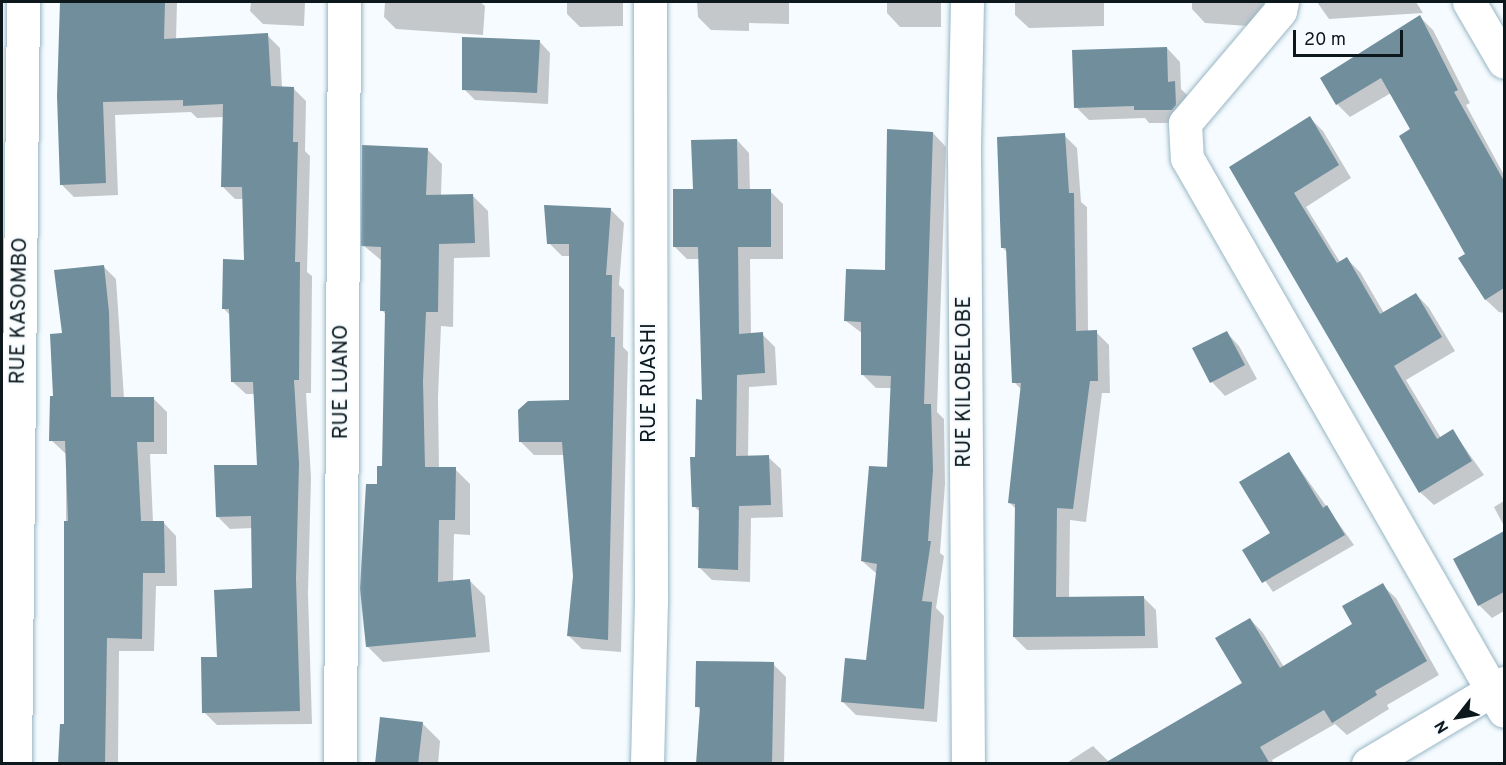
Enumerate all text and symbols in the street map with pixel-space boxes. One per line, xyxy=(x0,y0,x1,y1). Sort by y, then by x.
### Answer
scale bar xyxy=(1296,18,1406,56)
text: 20 m xyxy=(1304,29,1346,52)
street label: RUE KASOMBO xyxy=(6,237,34,385)
street label: RUE KILOBELOBE xyxy=(952,296,978,468)
street label: RUE RUASHI xyxy=(637,323,663,443)
street label: RUE LUANO xyxy=(329,325,355,439)
north arrow xyxy=(1428,687,1488,747)
text: N xyxy=(1431,716,1454,736)

